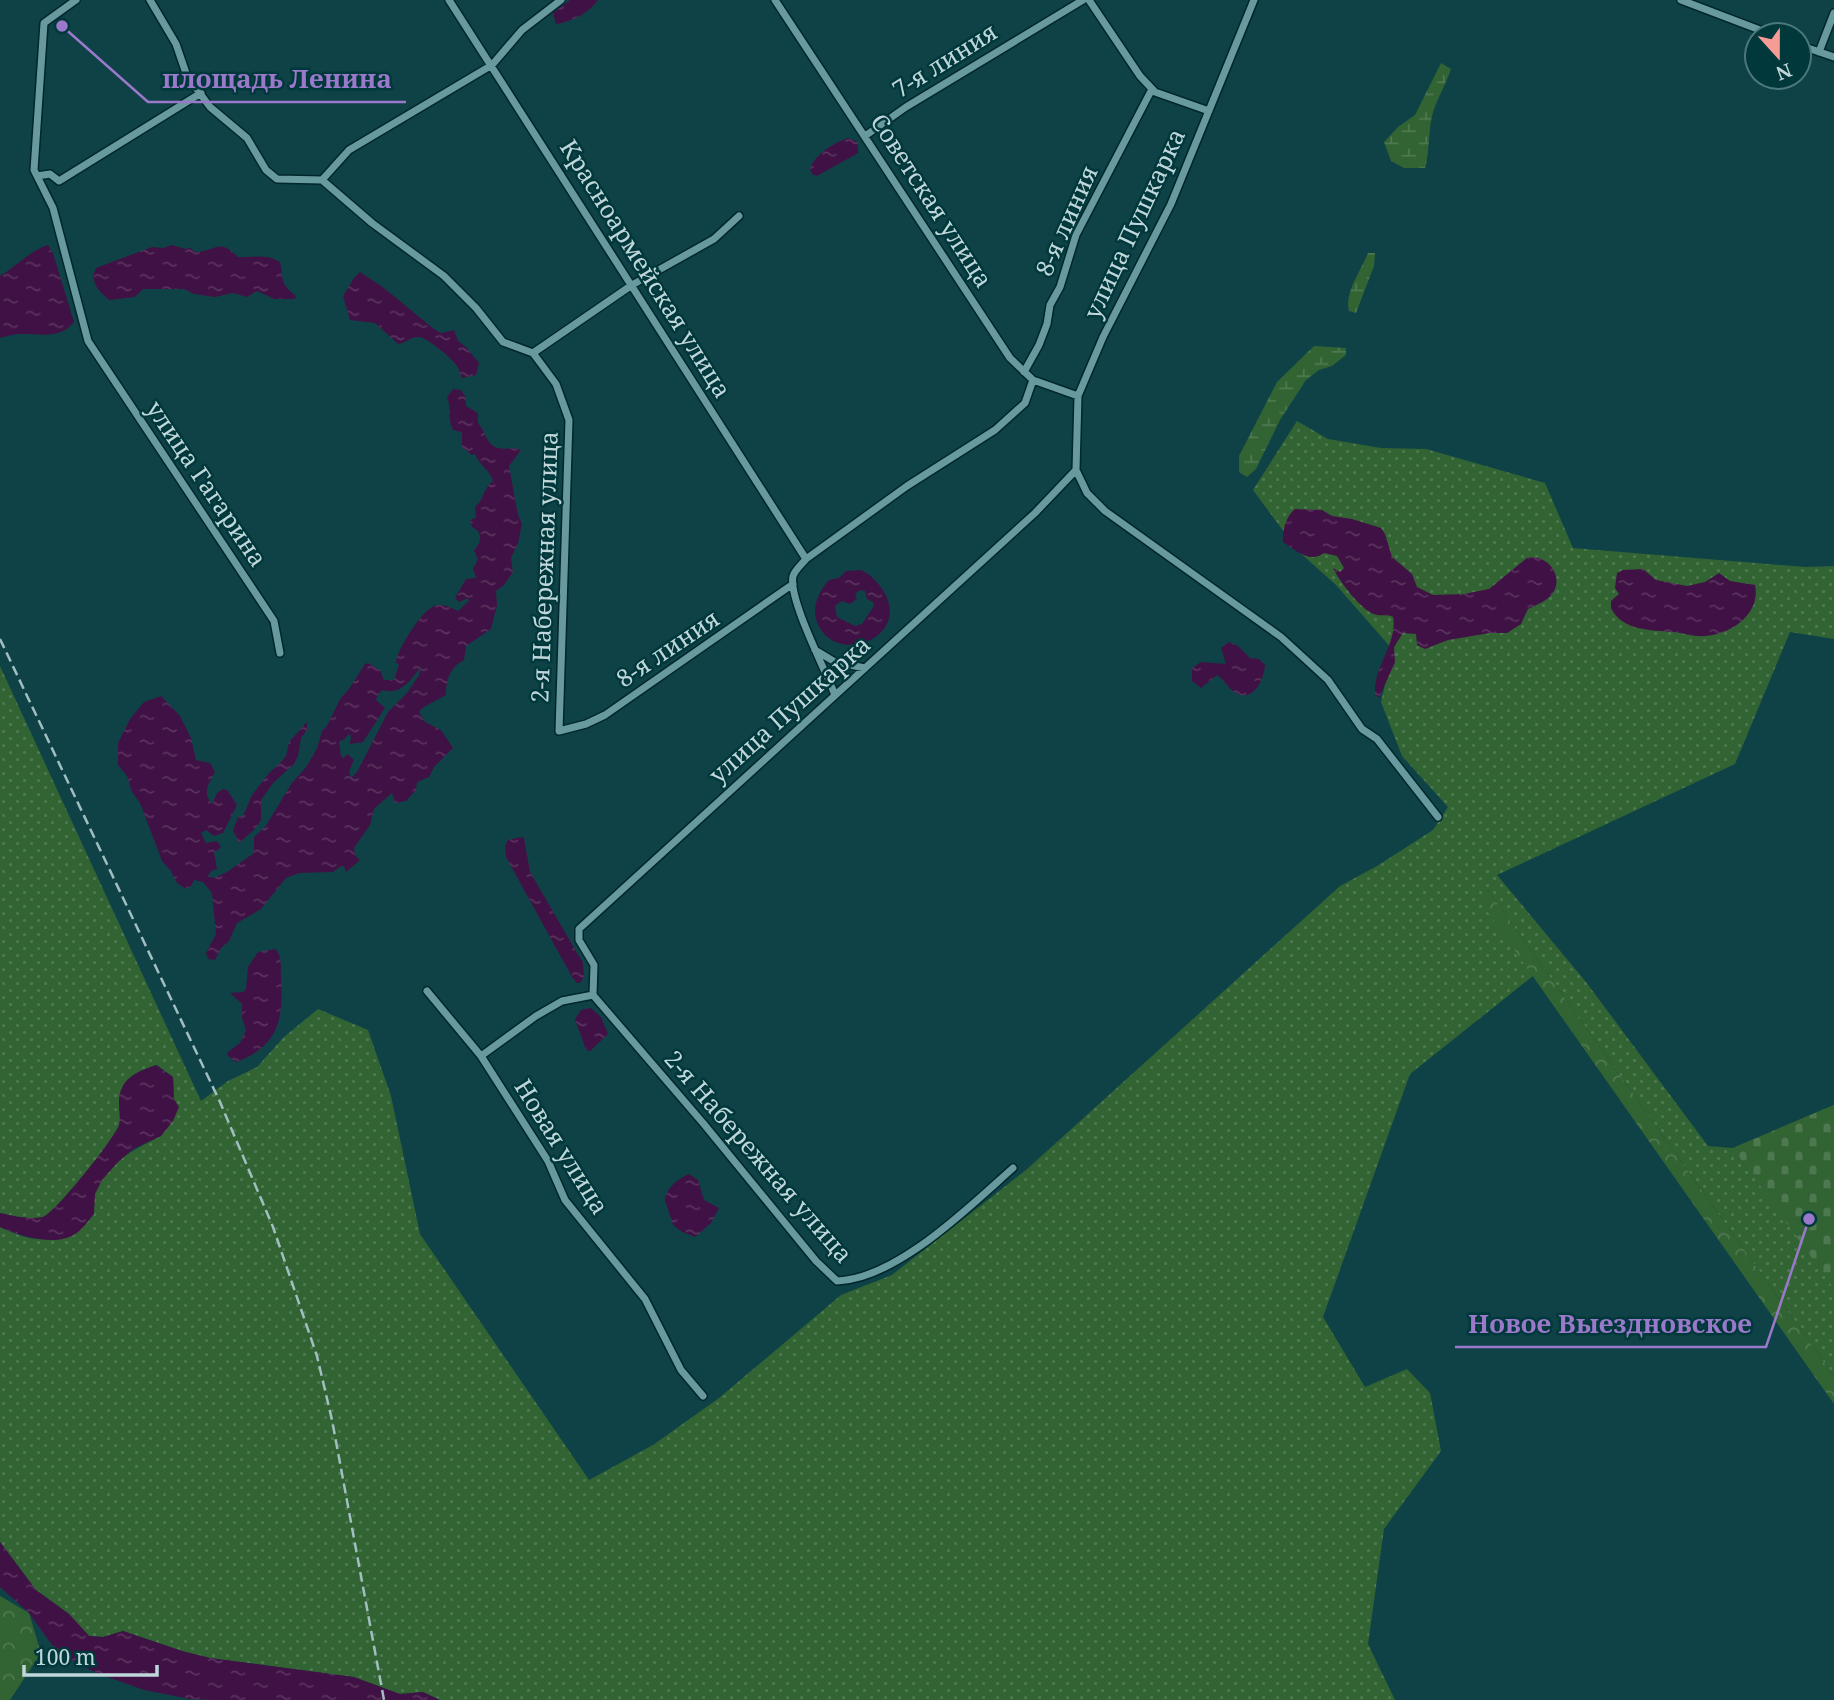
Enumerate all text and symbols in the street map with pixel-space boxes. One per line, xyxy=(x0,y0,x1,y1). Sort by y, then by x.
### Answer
street label: 7-я линия xyxy=(886,15,1003,105)
north arrow xyxy=(1743,21,1813,91)
callout: площадь Ленина xyxy=(148,55,406,102)
text: N xyxy=(1772,57,1796,87)
text: площадь Ленина xyxy=(162,60,392,96)
street label: Советская улица xyxy=(864,107,1001,294)
street label: улица Пушкарка xyxy=(1075,123,1192,324)
street label: Красноармейская улица xyxy=(553,133,740,404)
street label: 8-я линия xyxy=(1027,160,1105,281)
street label: улица Гагарина xyxy=(139,394,275,573)
street label: 2-я Набережная улица xyxy=(522,431,565,703)
street label: 8-я линия xyxy=(609,601,725,694)
street label: улица Пушкарка xyxy=(701,628,877,790)
street label: 2-я Набережная улица xyxy=(658,1043,861,1269)
street label: Новая улица xyxy=(507,1072,617,1220)
callout: Новое Выездновское xyxy=(1455,1300,1766,1347)
text: Новое Выездновское xyxy=(1468,1305,1752,1341)
scale bar xyxy=(24,1634,158,1678)
text: 100 m xyxy=(35,1643,96,1671)

